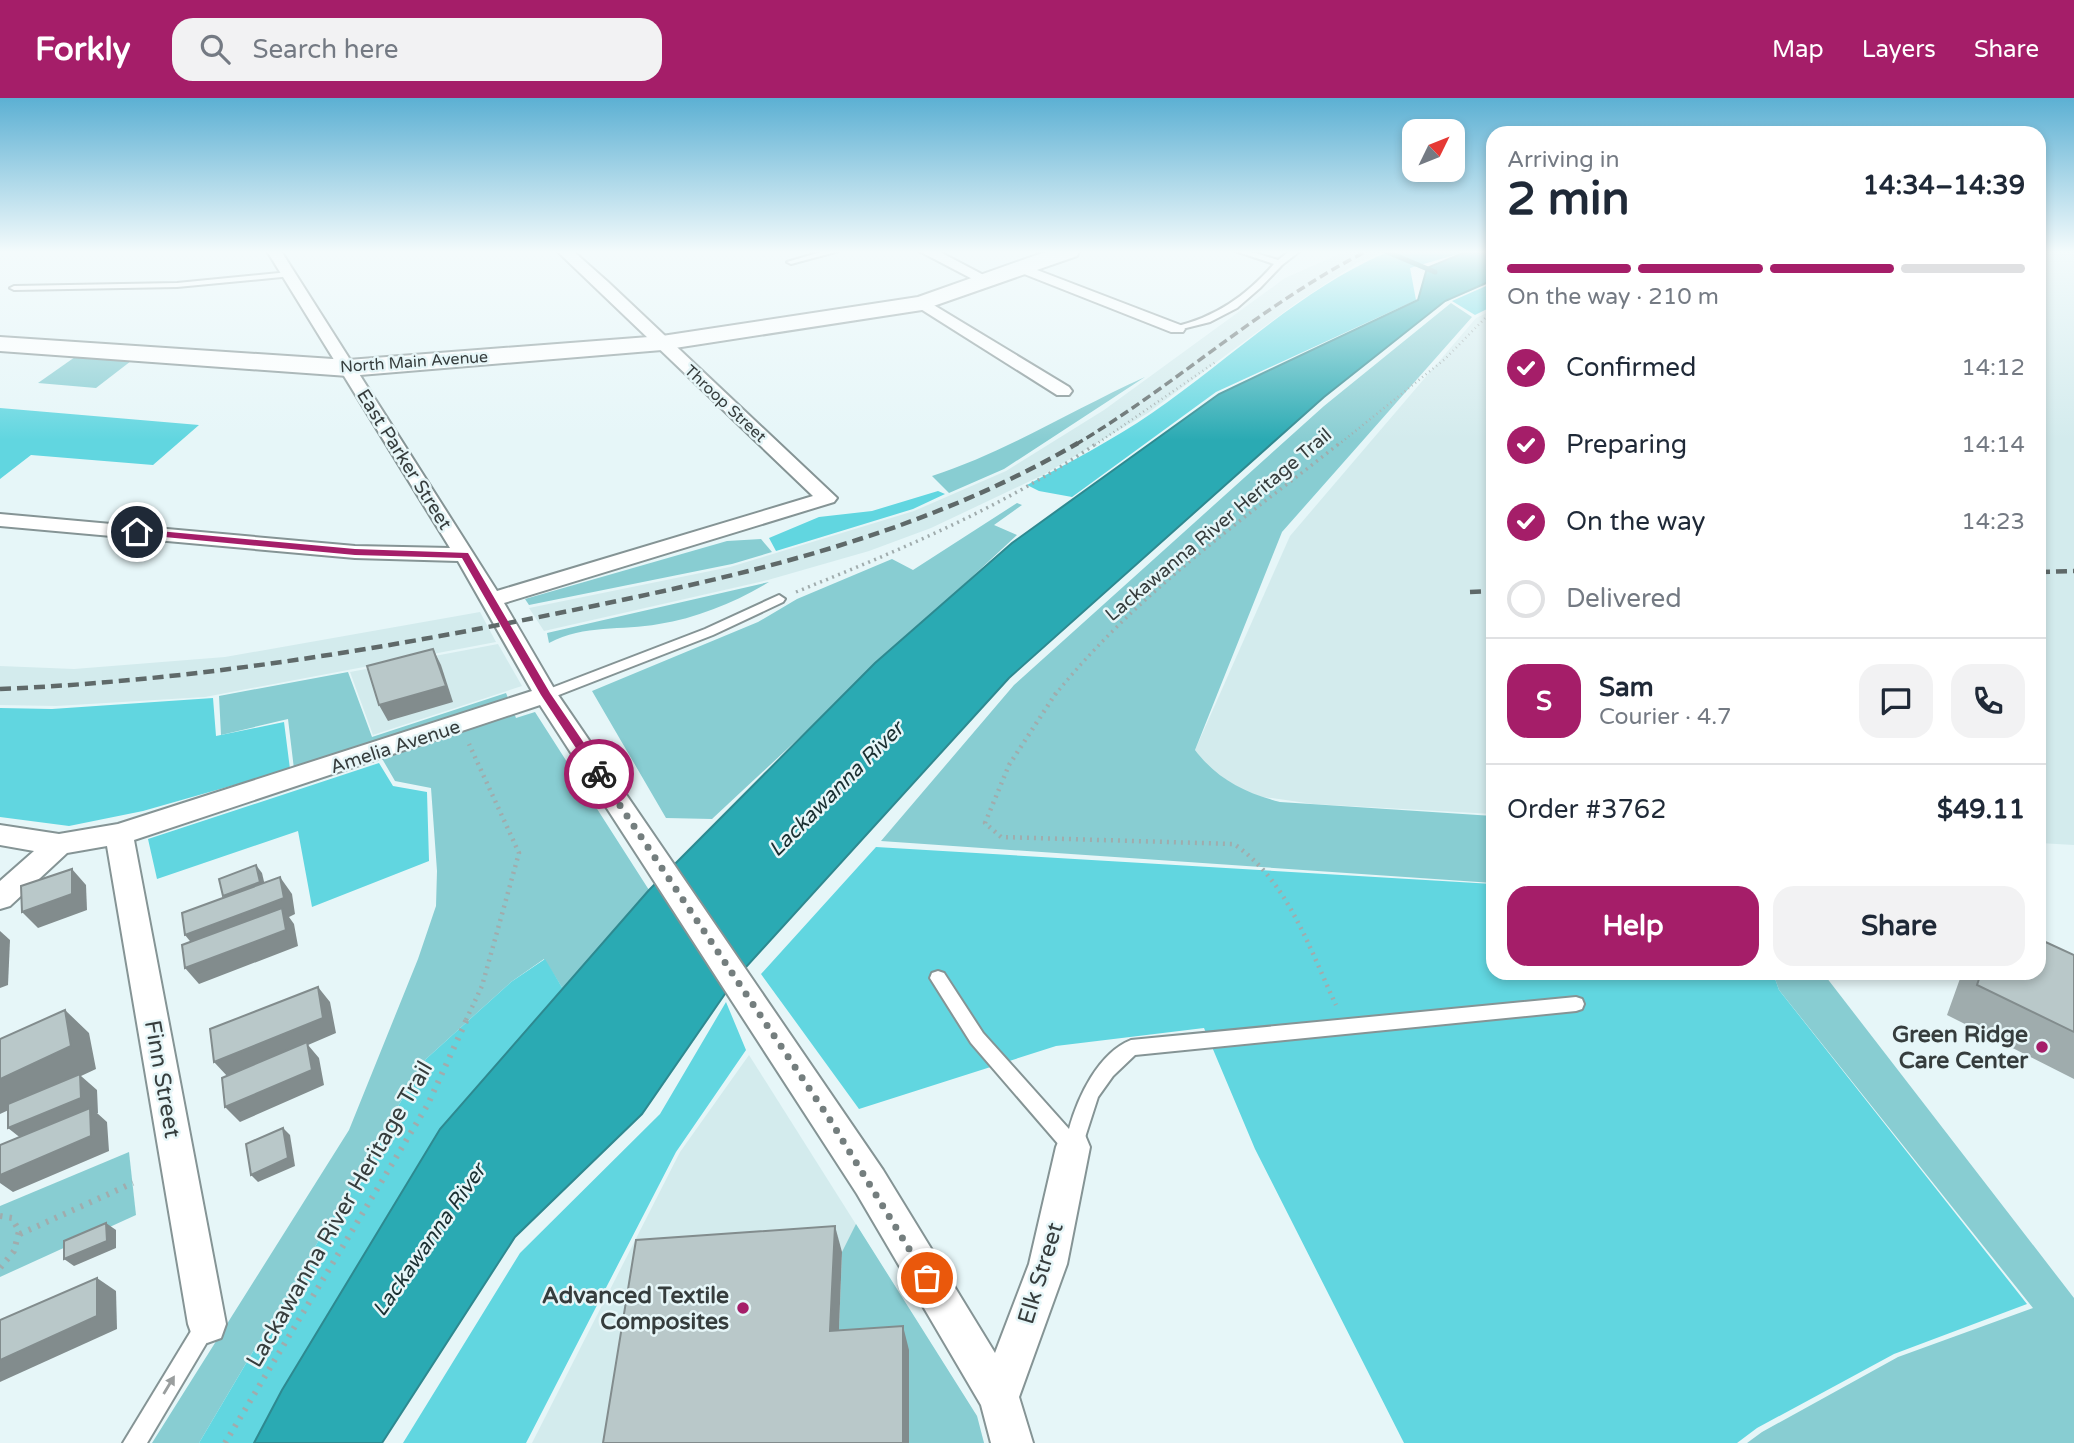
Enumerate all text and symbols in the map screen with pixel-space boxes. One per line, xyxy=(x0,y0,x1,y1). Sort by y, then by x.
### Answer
search box xyxy=(172,18,662,81)
text: Forkly xyxy=(35,30,130,69)
icon: search xyxy=(196,30,234,68)
text: Search here xyxy=(252,34,399,65)
text: Map xyxy=(1772,35,1824,64)
text: Layers xyxy=(1862,35,1936,64)
text: Share xyxy=(1974,35,2039,64)
north arrow xyxy=(1402,119,1465,182)
map controls xyxy=(1402,119,1465,182)
text: Arriving in xyxy=(1507,146,1620,174)
text: 14:34–14:39 xyxy=(1863,170,2025,201)
text: 2 min xyxy=(1507,172,1630,227)
text: On the way · 210 m xyxy=(1507,283,1719,311)
street label: North Main Avenue xyxy=(339,347,489,377)
icon: check xyxy=(1507,349,1545,387)
text: Confirmed xyxy=(1566,352,1696,383)
text: 14:12 xyxy=(1961,354,2025,382)
street label: Throop Street xyxy=(680,361,770,447)
street label: East Parker Street xyxy=(352,385,456,534)
street label: Lackawanna River Heritage Trail xyxy=(1101,424,1336,626)
icon: check xyxy=(1507,426,1545,464)
text: Preparing xyxy=(1566,429,1687,460)
text: 14:14 xyxy=(1961,431,2025,459)
pin xyxy=(107,502,167,562)
icon: check xyxy=(1507,503,1545,541)
text: On the way xyxy=(1566,506,1706,537)
text: 14:23 xyxy=(1961,508,2025,536)
icon: home xyxy=(118,513,156,551)
text: Delivered xyxy=(1566,583,1682,614)
button: chat xyxy=(1859,664,1933,738)
button: phone xyxy=(1951,664,2025,738)
text: Sam xyxy=(1599,672,1654,703)
text: S xyxy=(1536,686,1552,717)
text: Courier · 4.7 xyxy=(1599,703,1732,731)
water label: Lackawanna River xyxy=(764,715,911,862)
street label: Amelia Avenue xyxy=(328,716,463,778)
courier xyxy=(564,739,634,809)
icon: bike xyxy=(580,755,618,793)
text: Order #3762 xyxy=(1507,794,1667,825)
text: $49.11 xyxy=(1937,794,2025,825)
button: Help xyxy=(1507,886,1759,966)
button: Share xyxy=(1773,886,2025,966)
street label: Finn Street xyxy=(138,1018,186,1141)
place label: Green Ridge Care Center xyxy=(1892,1021,2029,1075)
marker: Green Ridge Care Center xyxy=(2034,1039,2050,1055)
street label: Lackawanna River Heritage Trail xyxy=(240,1056,438,1372)
water label: Lackawanna River xyxy=(367,1159,491,1321)
street label: Elk Street xyxy=(1012,1219,1070,1327)
pin xyxy=(897,1248,957,1308)
icon: bag xyxy=(908,1259,946,1297)
place label: Advanced Textile Composites xyxy=(542,1282,729,1336)
marker: Advanced Textile Composites xyxy=(735,1300,751,1316)
one-way arrow xyxy=(163,1375,176,1394)

